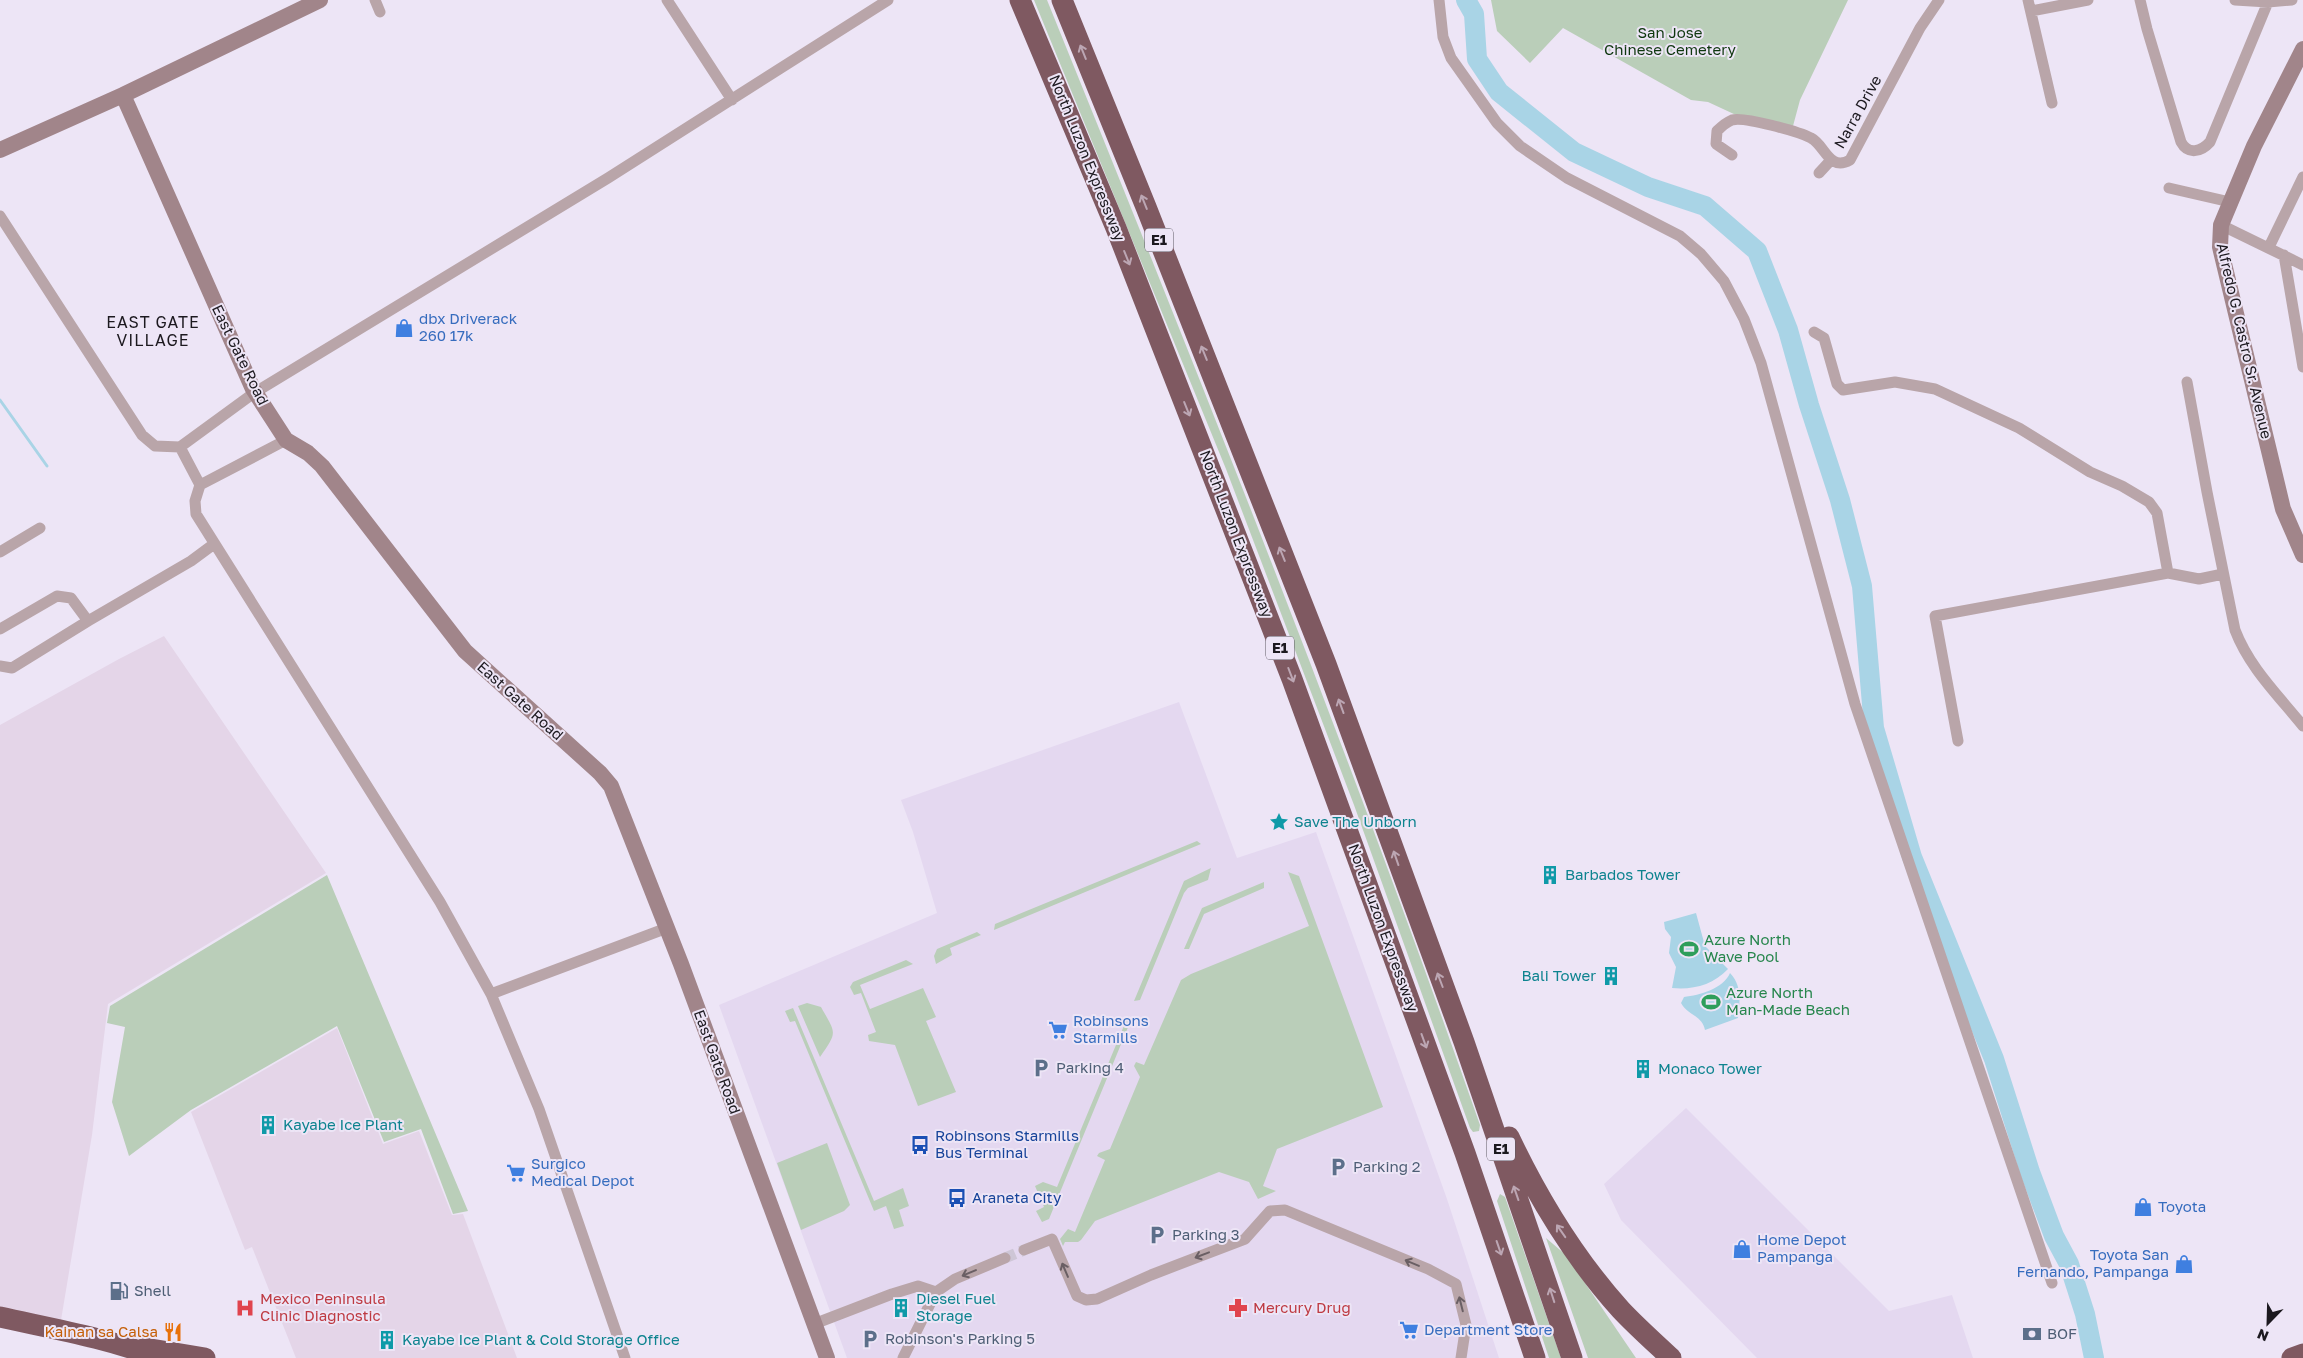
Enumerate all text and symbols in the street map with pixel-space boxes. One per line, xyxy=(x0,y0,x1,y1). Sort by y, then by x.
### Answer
park label: San Jose Chinese Cemetery xyxy=(1604,23,1737,58)
one-way arrow xyxy=(1077,45,1087,60)
street label: North Luzon Expressway xyxy=(1046,72,1130,244)
street label: Narra Drive xyxy=(1830,72,1885,151)
one-way arrow xyxy=(1139,195,1148,210)
road number: E1 xyxy=(1145,228,1173,252)
street label: Alfredo G. Castro Sr. Avenue xyxy=(2214,241,2276,441)
one-way arrow xyxy=(1123,250,1133,265)
street label: East Gate Road xyxy=(209,302,273,408)
place label: dbx Driverack 260 17k xyxy=(419,309,518,344)
district label: EAST GATE VILLAGE xyxy=(106,312,200,350)
shop icon: dbx Driverack 260 17k xyxy=(393,317,415,339)
one-way arrow xyxy=(1199,346,1208,361)
one-way arrow xyxy=(1183,401,1192,416)
street label: North Luzon Expressway xyxy=(1197,447,1277,620)
one-way arrow xyxy=(1277,547,1286,562)
road number: E1 xyxy=(1266,636,1294,660)
street label: East Gate Road xyxy=(474,657,567,744)
one-way arrow xyxy=(1287,667,1296,682)
one-way arrow xyxy=(1336,698,1345,714)
place icon: Save The Unborn xyxy=(1268,811,1290,833)
place label: Save The Unborn xyxy=(1294,812,1417,830)
street label: North Luzon Expressway xyxy=(1345,841,1423,1015)
one-way arrow xyxy=(1391,851,1400,867)
building icon: Barbados Tower xyxy=(1539,864,1561,886)
place label: Barbados Tower xyxy=(1565,865,1681,883)
place label: Azure North Wave Pool xyxy=(1704,930,1791,965)
sports icon: Azure North Wave Pool xyxy=(1678,938,1700,960)
building icon: Bali Tower xyxy=(1600,965,1622,987)
place label: Bali Tower xyxy=(1522,966,1596,984)
one-way arrow xyxy=(1435,973,1444,988)
place label: Azure North Man-Made Beach xyxy=(1726,983,1850,1018)
sports icon: Azure North Man-Made Beach xyxy=(1700,991,1722,1013)
street label: East Gate Road xyxy=(691,1007,745,1116)
place label: Robinsons Starmills xyxy=(1073,1011,1149,1046)
supermarket icon: Robinsons Starmills xyxy=(1047,1019,1069,1041)
one-way arrow xyxy=(1420,1033,1429,1048)
parking icon: Parking 4 xyxy=(1030,1057,1052,1079)
place label: Parking 4 xyxy=(1056,1058,1124,1076)
building icon: Monaco Tower xyxy=(1632,1058,1654,1080)
place label: Monaco Tower xyxy=(1658,1059,1762,1077)
building icon: Kayabe Ice Plant xyxy=(257,1114,279,1136)
place label: Kayabe Ice Plant xyxy=(283,1115,403,1133)
place label: Robinsons Starmills Bus Terminal xyxy=(935,1126,1079,1161)
bus stop icon: Robinsons Starmills Bus Terminal xyxy=(909,1134,931,1156)
road number: E1 xyxy=(1487,1138,1515,1160)
place label: Surgico Medical Depot xyxy=(531,1154,634,1189)
parking icon: Parking 2 xyxy=(1327,1156,1349,1178)
place label: Parking 2 xyxy=(1353,1157,1420,1175)
supermarket icon: Surgico Medical Depot xyxy=(505,1162,527,1184)
one-way arrow xyxy=(1511,1185,1521,1201)
bus stop icon: Araneta City xyxy=(946,1187,968,1209)
place label: Araneta City xyxy=(972,1188,1062,1206)
shop icon: Toyota xyxy=(2132,1196,2154,1218)
place label: Toyota xyxy=(2158,1197,2206,1215)
parking icon: Parking 3 xyxy=(1146,1224,1168,1246)
one-way arrow xyxy=(1556,1224,1566,1238)
place label: Parking 3 xyxy=(1172,1225,1239,1243)
place label: Home Depot Pampanga xyxy=(1757,1230,1847,1265)
shop icon: Home Depot Pampanga xyxy=(1731,1238,1753,1260)
one-way arrow xyxy=(1494,1240,1504,1256)
place label: Toyota San Fernando, Pampanga xyxy=(2017,1245,2169,1280)
one-way arrow xyxy=(1195,1251,1210,1260)
shop icon: Toyota San Fernando, Pampanga xyxy=(2173,1253,2195,1275)
one-way arrow xyxy=(1405,1257,1420,1267)
one-way arrow xyxy=(1060,1263,1069,1278)
one-way arrow xyxy=(962,1269,977,1278)
fuel station icon: Shell xyxy=(108,1280,130,1302)
place label: Shell xyxy=(134,1281,171,1299)
one-way arrow xyxy=(1546,1287,1556,1303)
place label: Mexico Peninsula Clinic Diagnostic xyxy=(260,1289,386,1324)
place label: Diesel Fuel Storage xyxy=(916,1289,996,1324)
one-way arrow xyxy=(1456,1296,1465,1312)
hospital icon: Mexico Peninsula Clinic Diagnostic xyxy=(234,1297,256,1319)
building icon: Diesel Fuel Storage xyxy=(890,1297,912,1319)
pharmacy icon: Mercury Drug xyxy=(1227,1297,1249,1319)
place label: Mercury Drug xyxy=(1253,1298,1351,1316)
north arrow xyxy=(2243,1298,2293,1348)
supermarket icon: Department Store xyxy=(1398,1319,1420,1341)
place label: Department Store xyxy=(1424,1320,1553,1338)
restaurant icon: Kainan sa Calsa xyxy=(162,1321,184,1343)
place label: Kainan sa Calsa xyxy=(45,1322,158,1340)
bank icon: BOF xyxy=(2021,1323,2043,1345)
place label: BOF xyxy=(2047,1324,2077,1342)
text: N xyxy=(2255,1326,2271,1345)
parking icon: Robinson's Parking 5 xyxy=(859,1328,881,1350)
building icon: Kayabe Ice Plant & Cold Storage Office xyxy=(376,1329,398,1351)
place label: Robinson's Parking 5 xyxy=(885,1329,1035,1347)
place label: Kayabe Ice Plant & Cold Storage Office xyxy=(402,1330,680,1348)

